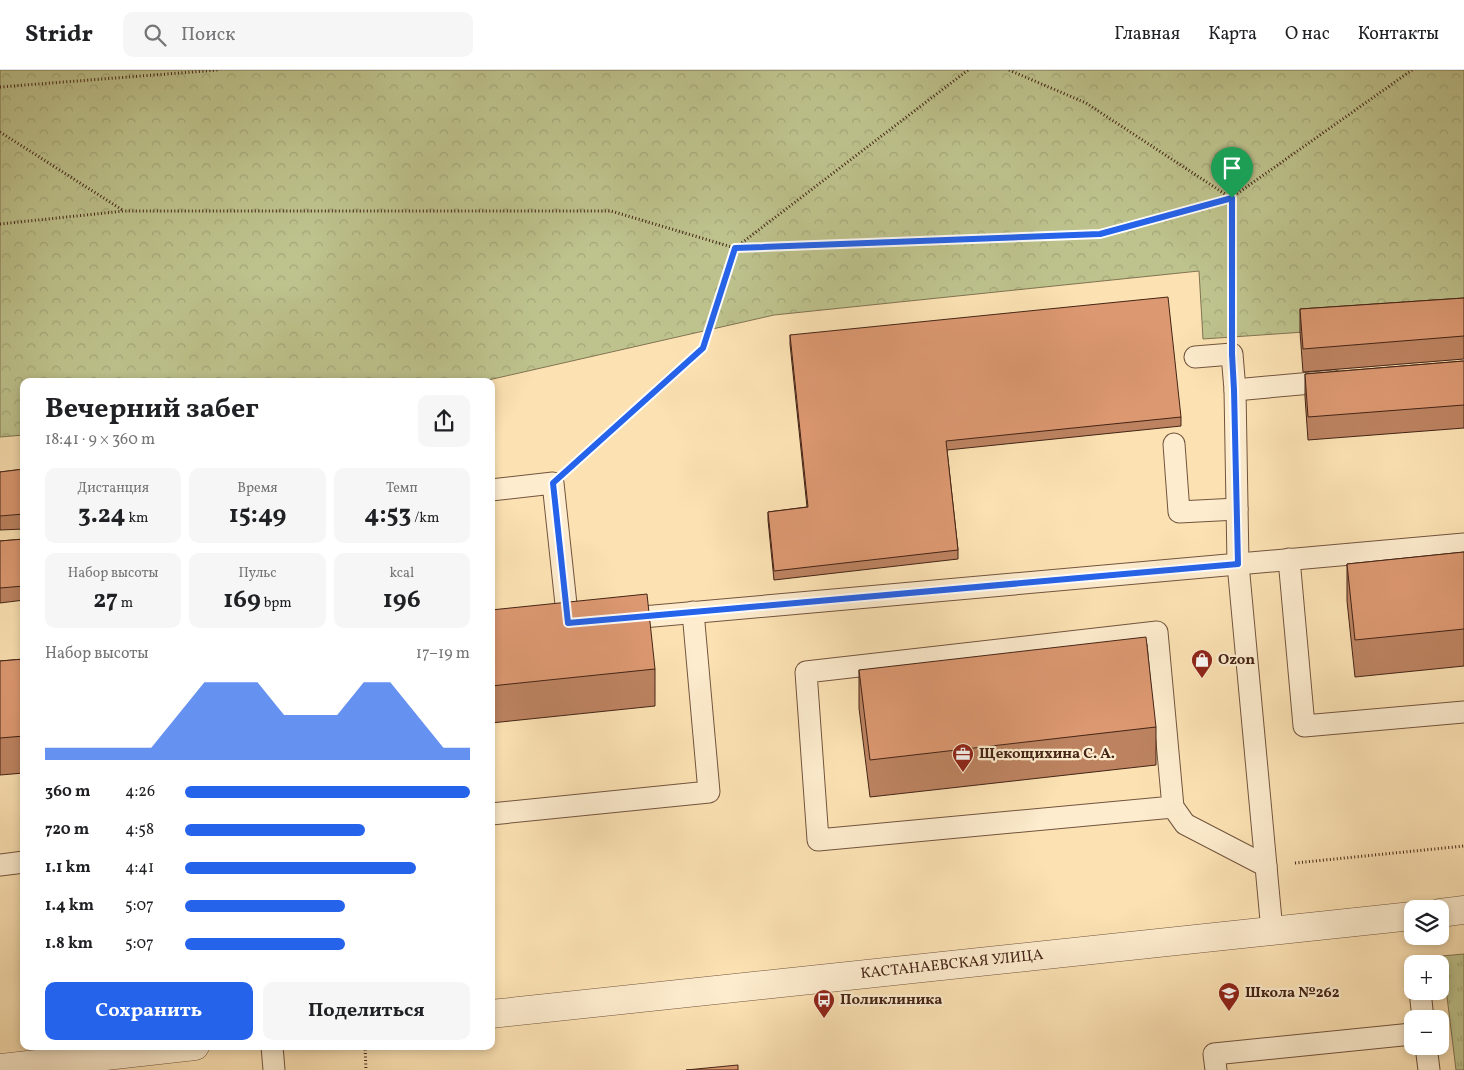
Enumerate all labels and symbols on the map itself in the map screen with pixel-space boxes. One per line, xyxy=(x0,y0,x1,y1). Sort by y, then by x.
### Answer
pin xyxy=(1211,147,1253,198)
shop icon: Ozon xyxy=(1190,648,1214,679)
place label: Ozon xyxy=(1218,650,1255,671)
office icon: Щекощихина С. А. xyxy=(951,742,975,773)
place label: Щекощихина С. А. xyxy=(979,744,1115,765)
street label: КАСТАНАЕВСКАЯ УЛИЦА xyxy=(860,945,1045,985)
school or university icon: Школа №262 xyxy=(1217,981,1241,1012)
place label: Школа №262 xyxy=(1245,983,1340,1004)
bus stop icon: Поликлиника xyxy=(812,988,836,1019)
place label: Поликлиника xyxy=(840,990,943,1011)

